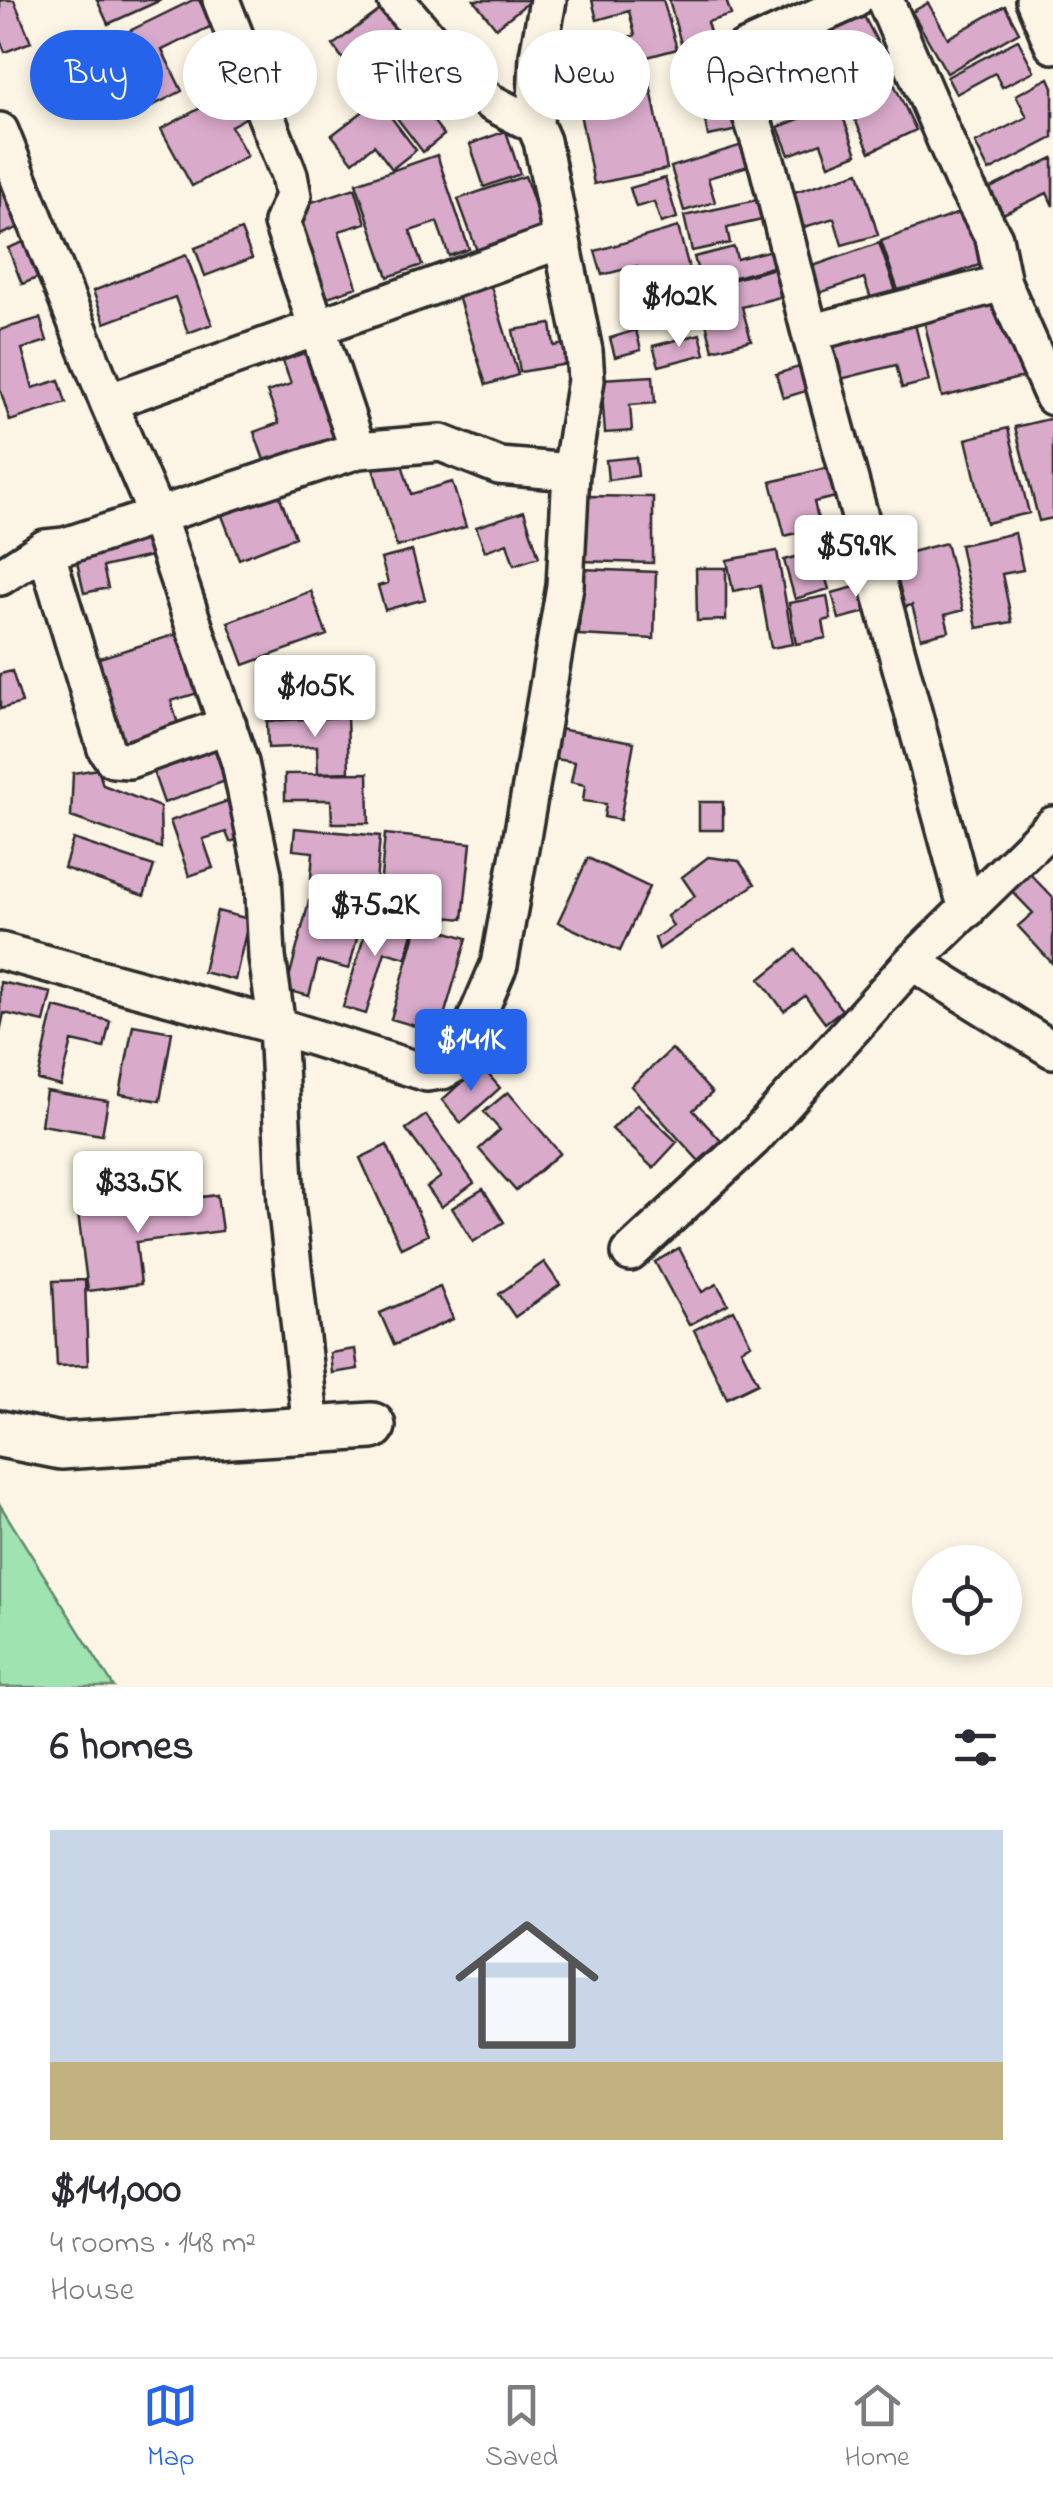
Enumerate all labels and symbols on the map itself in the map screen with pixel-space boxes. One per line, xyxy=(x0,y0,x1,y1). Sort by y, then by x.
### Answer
pin: $102K xyxy=(609,265,749,350)
pin: $59.9K xyxy=(775,515,937,600)
pin: $105K xyxy=(245,655,385,740)
pin: $75.2K xyxy=(294,874,456,959)
pin: $141K xyxy=(401,1009,541,1094)
pin: $33.5K xyxy=(57,1151,219,1236)

